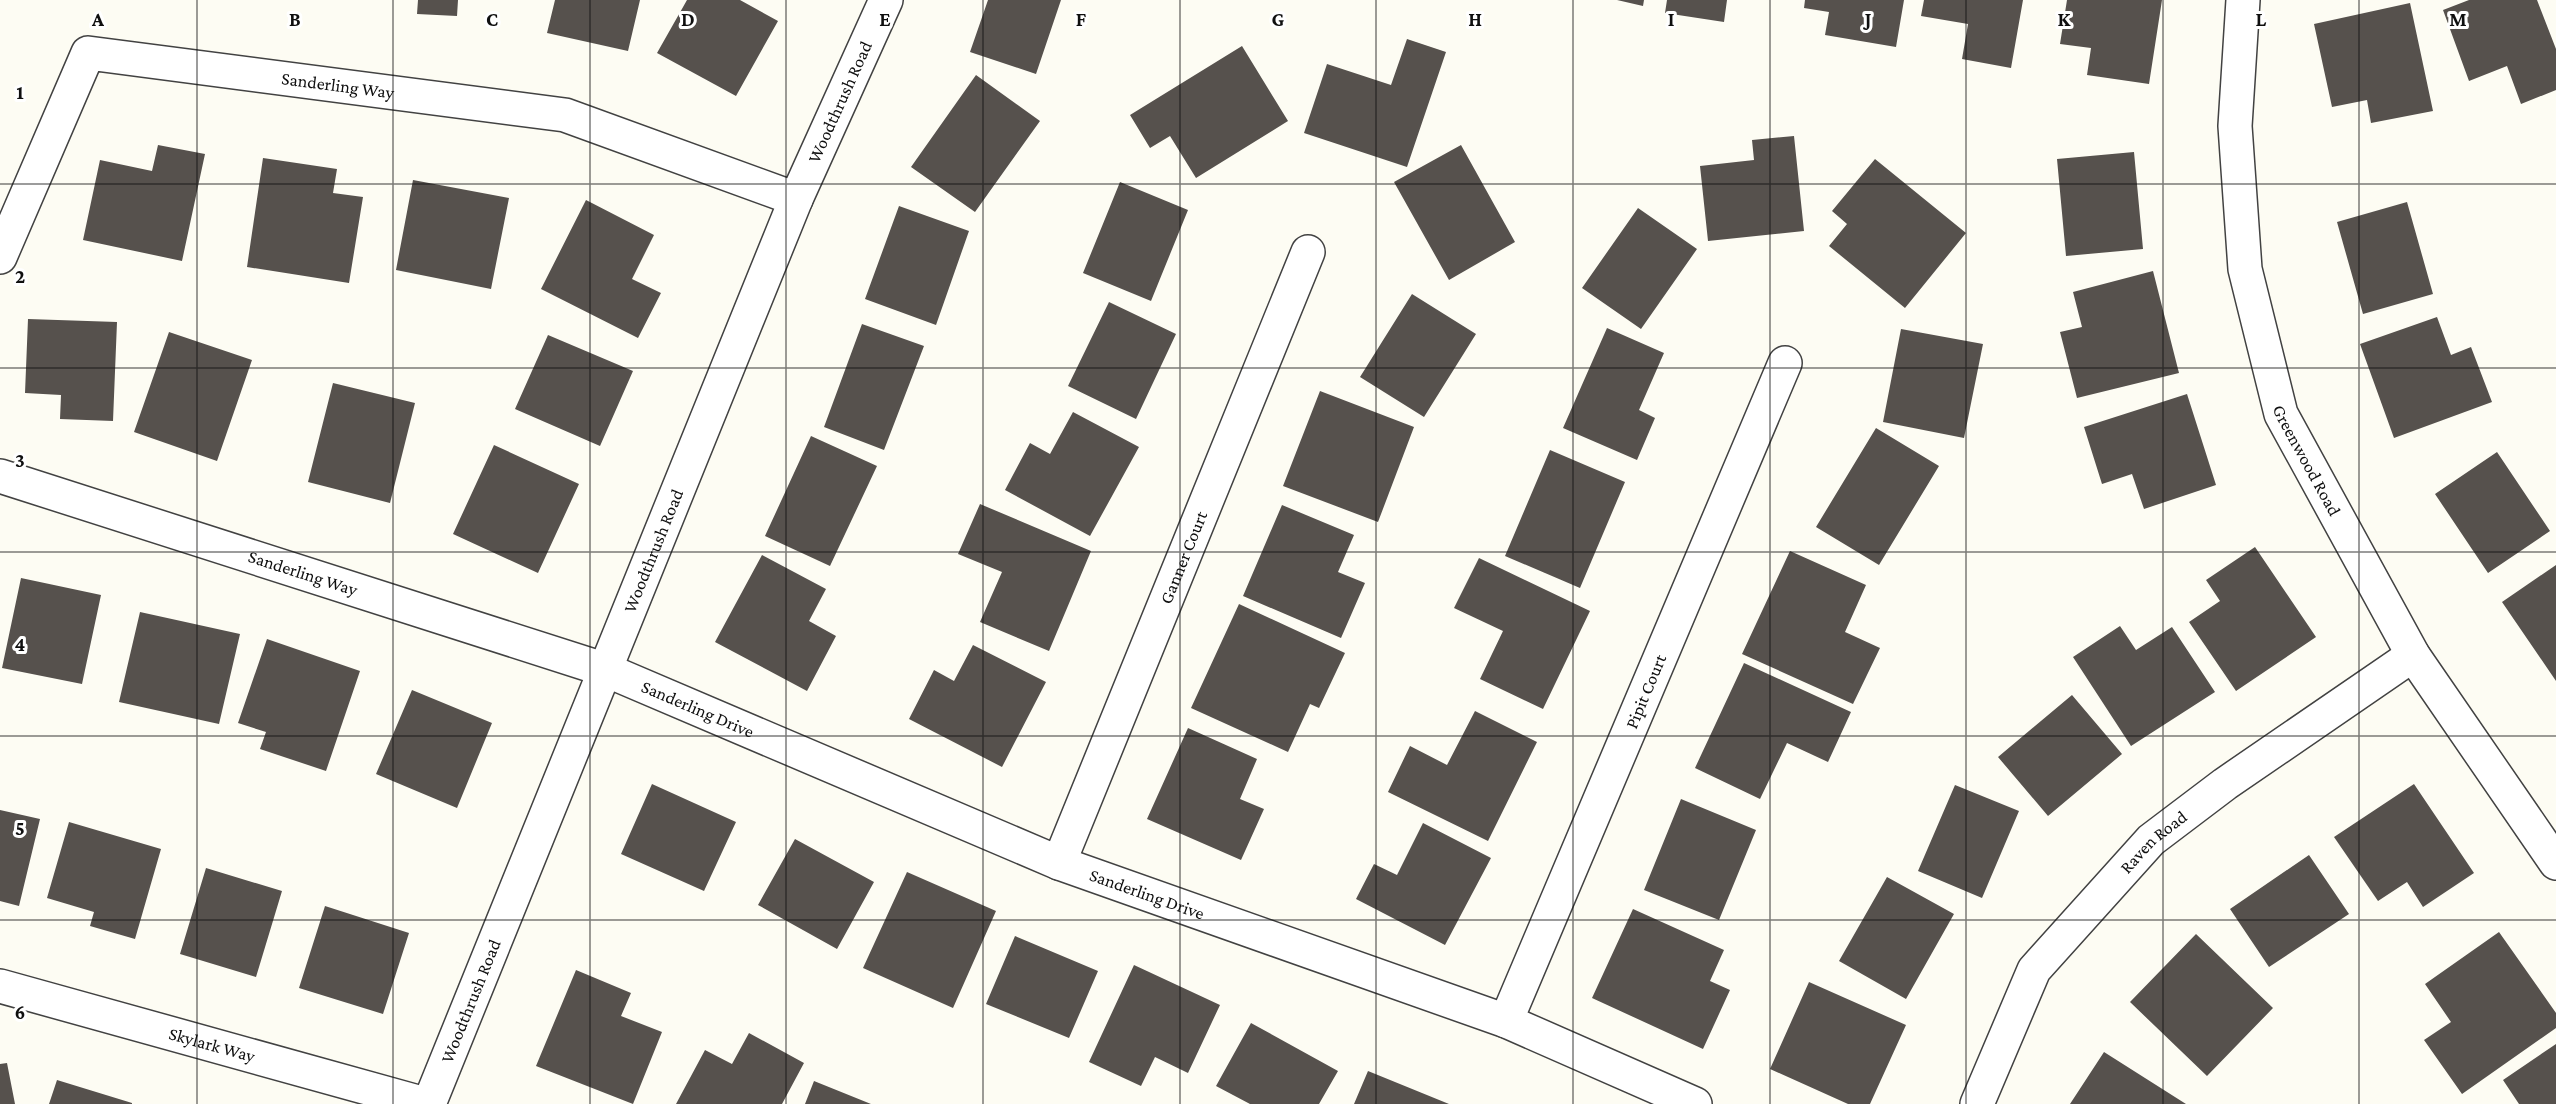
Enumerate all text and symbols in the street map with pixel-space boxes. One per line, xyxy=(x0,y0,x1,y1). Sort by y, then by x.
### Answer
text: A xyxy=(91,8,105,30)
text: B xyxy=(289,8,301,30)
text: C xyxy=(486,8,498,30)
text: D xyxy=(681,8,695,30)
text: E xyxy=(879,8,891,30)
text: F xyxy=(1076,8,1087,30)
text: G xyxy=(1272,8,1285,30)
text: H xyxy=(1468,8,1482,30)
text: I xyxy=(1668,8,1675,30)
text: J xyxy=(1863,8,1872,30)
text: K xyxy=(2058,8,2072,30)
text: L xyxy=(2256,8,2267,30)
text: M xyxy=(2449,8,2467,30)
street label: Woodthrush Road xyxy=(804,38,876,166)
street label: Sanderling Way xyxy=(280,68,396,103)
text: 1 xyxy=(16,81,24,103)
text: 2 xyxy=(15,265,25,287)
street label: Greenwood Road xyxy=(2269,403,2345,520)
text: 3 xyxy=(15,449,25,471)
street label: Woodthrush Road xyxy=(619,486,688,615)
street label: Ganner Court xyxy=(1156,507,1212,607)
street label: Sanderling Way xyxy=(246,546,361,600)
text: 4 xyxy=(15,633,26,655)
street label: Pipit Court xyxy=(1621,650,1671,732)
street label: Sanderling Drive xyxy=(638,676,757,742)
street label: Raven Road xyxy=(2116,806,2191,877)
text: 5 xyxy=(15,817,25,839)
street label: Sanderling Drive xyxy=(1087,865,1207,924)
street label: Woodthrush Road xyxy=(437,936,505,1066)
text: 6 xyxy=(15,1001,25,1023)
street label: Skylark Way xyxy=(167,1023,258,1067)

